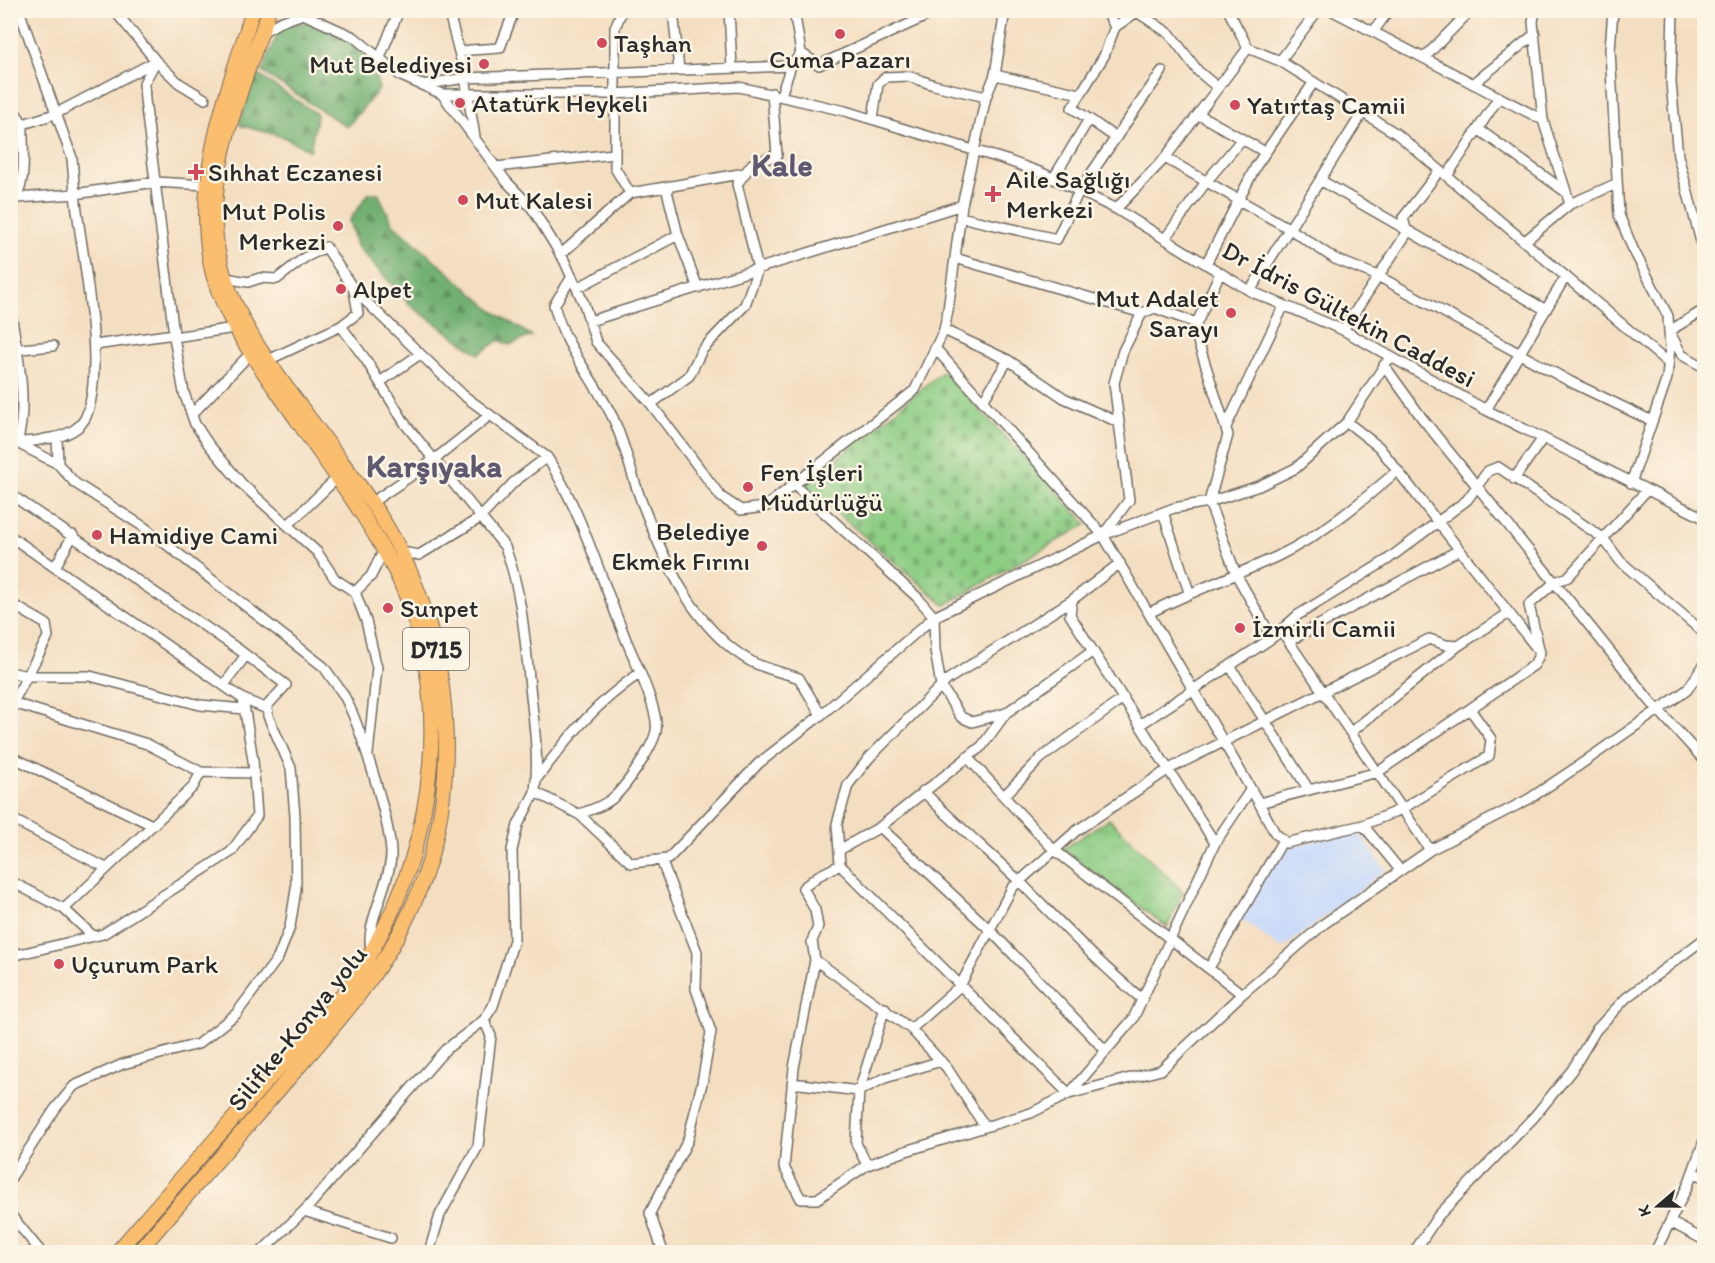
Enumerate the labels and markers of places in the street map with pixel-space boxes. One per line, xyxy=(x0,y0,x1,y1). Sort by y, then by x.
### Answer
place label: Taşhan xyxy=(614,27,692,59)
marker: Cuma Pazarı xyxy=(833,27,847,41)
marker: Taşhan xyxy=(595,36,609,50)
place label: Cuma Pazarı xyxy=(769,43,911,75)
place label: Mut Belediyesi xyxy=(309,48,472,80)
marker: Mut Belediyesi xyxy=(477,57,491,71)
place label: Atatürk Heykeli xyxy=(472,87,648,119)
place label: Yatırtaş Camii xyxy=(1247,89,1406,121)
marker: Atatürk Heykeli xyxy=(453,96,467,110)
marker: Yatırtaş Camii xyxy=(1228,98,1242,112)
place label: Sıhhat Eczanesi xyxy=(208,156,382,188)
place label: Aile Sağlığı Merkezi xyxy=(1006,163,1130,225)
marker: Sıhhat Eczanesi xyxy=(189,165,203,179)
place label: Mut Kalesi xyxy=(475,184,593,216)
marker: Aile Sağlığı Merkezi xyxy=(984,185,1002,203)
marker: Mut Kalesi xyxy=(456,193,470,207)
place label: Mut Polis Merkezi xyxy=(222,195,326,257)
marker: Mut Polis Merkezi xyxy=(331,219,345,233)
place label: Alpet xyxy=(353,273,412,305)
marker: Alpet xyxy=(334,282,348,296)
place label: Mut Adalet Sarayı xyxy=(1096,282,1219,344)
marker: Mut Adalet Sarayı xyxy=(1224,306,1238,320)
place label: Fen İşleri Müdürlüğü xyxy=(760,456,883,518)
marker: Fen İşleri Müdürlüğü xyxy=(741,480,755,494)
place label: Belediye Ekmek Fırını xyxy=(611,515,750,577)
place label: Hamidiye Cami xyxy=(109,519,278,551)
marker: Hamidiye Cami xyxy=(90,528,104,542)
marker: Belediye Ekmek Fırını xyxy=(755,539,769,553)
place label: Sunpet xyxy=(400,592,479,624)
marker: Sunpet xyxy=(381,601,395,615)
place label: İzmirli Camii xyxy=(1252,612,1396,644)
marker: İzmirli Camii xyxy=(1233,621,1247,635)
place label: Uçurum Park xyxy=(71,948,219,980)
marker: Uçurum Park xyxy=(52,957,66,971)

